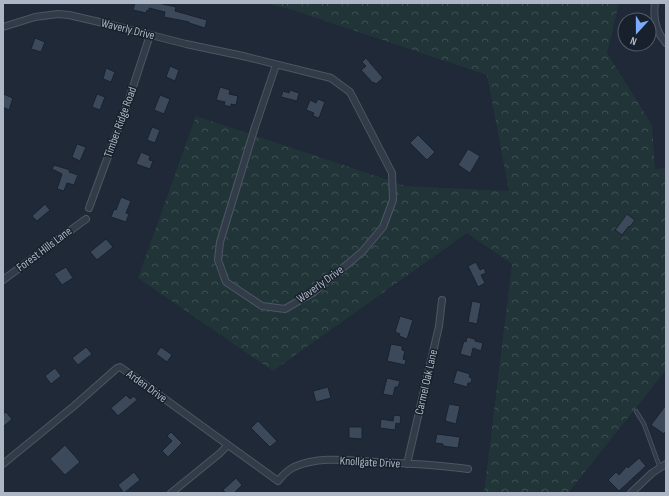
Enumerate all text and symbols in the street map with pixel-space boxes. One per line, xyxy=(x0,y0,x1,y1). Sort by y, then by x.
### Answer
north arrow xyxy=(617,12,657,52)
street label: Waverly Drive xyxy=(100,16,156,43)
text: N xyxy=(628,34,639,48)
street label: Timber Ridge Road xyxy=(101,85,140,160)
street label: Forest Hills Lane xyxy=(14,224,75,275)
street label: Waverly Drive xyxy=(294,262,347,307)
street label: Carmel Oak Lane xyxy=(412,348,441,416)
street label: Arden Drive xyxy=(123,366,170,406)
street label: Knollgate Drive xyxy=(339,453,401,472)

